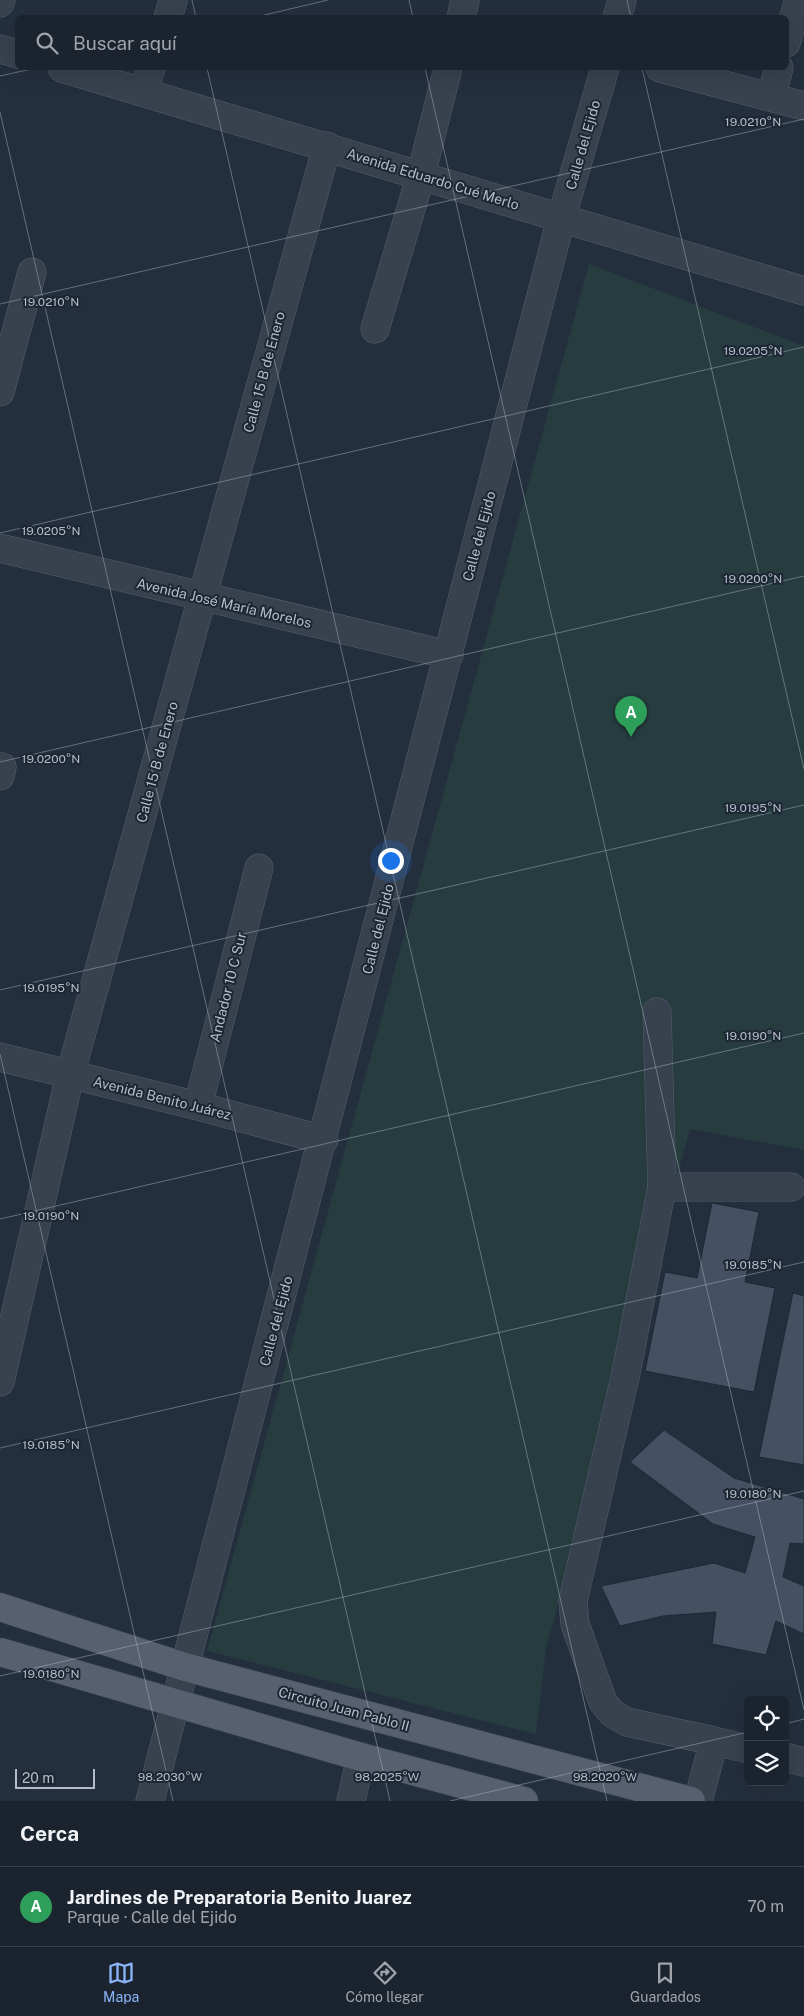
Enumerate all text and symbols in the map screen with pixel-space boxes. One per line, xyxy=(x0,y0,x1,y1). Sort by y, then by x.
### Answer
search box xyxy=(15,15,789,70)
icon: search xyxy=(33,29,61,57)
text: Buscar aquí xyxy=(73,32,177,54)
street label: Calle del Ejido xyxy=(563,98,603,192)
text: 19.0210°N xyxy=(725,115,781,129)
street label: Avenida Eduardo Cué Merlo xyxy=(345,145,521,213)
text: 19.0210°N xyxy=(23,295,79,309)
street label: Calle 15 B de Enero xyxy=(240,310,288,434)
text: 19.0205°N xyxy=(723,344,783,358)
street label: Calle del Ejido xyxy=(459,489,499,583)
text: 19.0205°N xyxy=(21,524,81,538)
text: 19.0200°N xyxy=(724,572,782,586)
street label: Avenida José María Morelos xyxy=(135,575,313,631)
pin: A xyxy=(615,696,647,737)
street label: Calle 15 B de Enero xyxy=(133,700,181,824)
text: 19.0200°N xyxy=(22,752,80,766)
text: 19.0195°N xyxy=(724,801,782,815)
your location xyxy=(378,848,404,874)
street label: Calle del Ejido xyxy=(359,882,397,976)
street label: Andador 10 C Sur xyxy=(207,930,249,1044)
text: 19.0195°N xyxy=(22,981,80,995)
text: 19.0190°N xyxy=(725,1029,781,1043)
street label: Avenida Benito Juárez xyxy=(91,1073,233,1123)
text: 19.0190°N xyxy=(23,1209,79,1223)
text: 19.0185°N xyxy=(724,1258,782,1272)
street label: Calle del Ejido xyxy=(256,1274,296,1368)
text: 19.0185°N xyxy=(22,1438,80,1452)
text: 19.0180°N xyxy=(725,1487,781,1501)
text: 19.0180°N xyxy=(23,1667,79,1681)
street label: Circuito Juan Pablo II xyxy=(277,1684,411,1734)
map controls xyxy=(744,1696,789,1786)
button: locate xyxy=(744,1696,789,1741)
button: layers xyxy=(744,1741,789,1786)
scale bar xyxy=(15,1766,95,1789)
text: 20 m xyxy=(22,1770,54,1786)
text: 98.2030°W xyxy=(138,1770,203,1784)
text: 98.2025°W xyxy=(355,1770,420,1784)
text: 98.2020°W xyxy=(573,1770,638,1784)
text: Cerca xyxy=(20,1821,79,1846)
text: Jardines de Preparatoria Benito Juarez xyxy=(67,1886,412,1908)
text: A xyxy=(30,1897,42,1916)
text: 70 m xyxy=(747,1897,784,1916)
text: Parque · Calle del Ejido xyxy=(67,1908,237,1927)
tab: Mapa xyxy=(103,1959,139,2005)
tab: Cómo llegar xyxy=(345,1959,424,2005)
tab: Guardados xyxy=(630,1959,701,2005)

